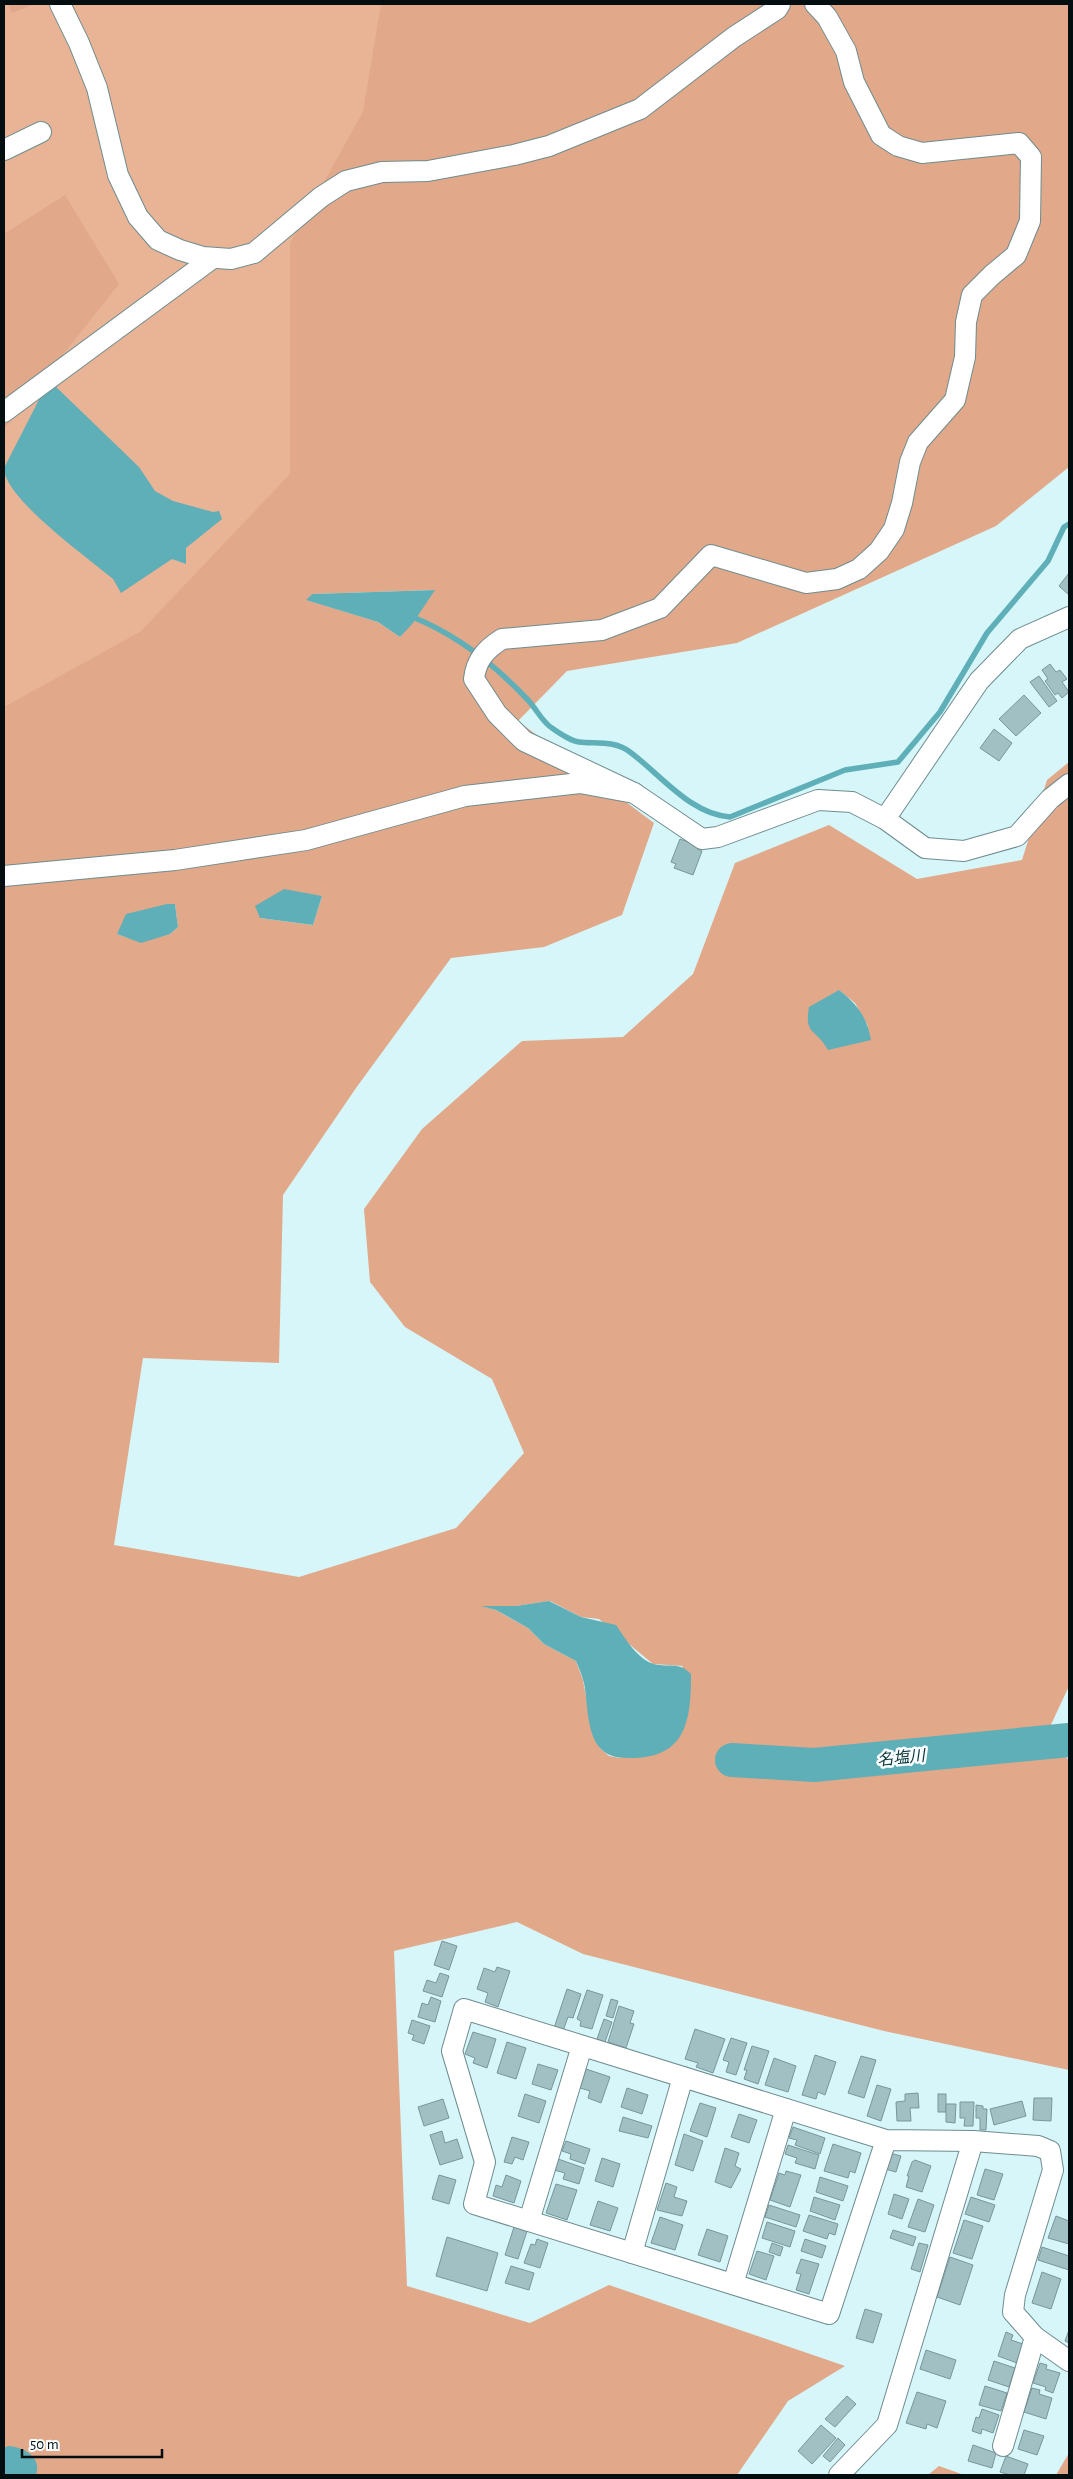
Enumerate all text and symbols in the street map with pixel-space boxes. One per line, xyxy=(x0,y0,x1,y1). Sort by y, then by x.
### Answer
water label: 名塩川 xyxy=(876,1746,928,1768)
scale bar xyxy=(22,2426,162,2458)
text: 50 m xyxy=(30,2437,59,2452)

